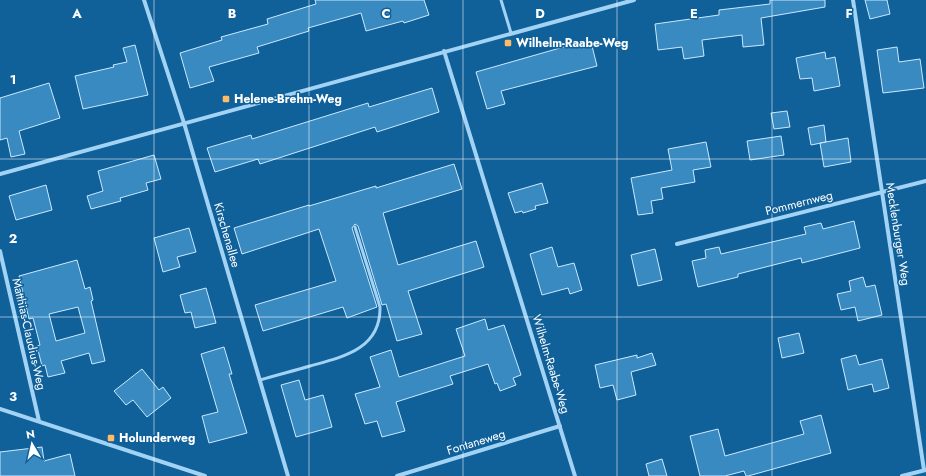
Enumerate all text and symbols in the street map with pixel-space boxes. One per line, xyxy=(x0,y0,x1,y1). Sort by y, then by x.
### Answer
text: A xyxy=(71,4,82,23)
text: B xyxy=(228,4,237,23)
text: C xyxy=(381,4,391,23)
text: D xyxy=(535,4,545,23)
text: E xyxy=(690,4,698,23)
text: F xyxy=(845,4,853,23)
place label: Wilhelm-Raabe-Weg xyxy=(516,34,628,52)
marker: Wilhelm-Raabe-Weg xyxy=(503,38,513,48)
text: 1 xyxy=(10,70,16,89)
place label: Helene-Brehm-Weg xyxy=(234,90,342,108)
marker: Helene-Brehm-Weg xyxy=(221,94,231,104)
street label: Mecklenburger Weg xyxy=(881,181,915,287)
street label: Pommernweg xyxy=(763,186,835,220)
street label: Kirschenallee xyxy=(209,200,245,270)
text: 2 xyxy=(9,229,17,248)
street label: Matthias-Claudius-Weg xyxy=(7,276,51,392)
street label: Wilhelm-Raabe-Weg xyxy=(527,312,575,416)
text: 3 xyxy=(9,387,17,406)
north arrow xyxy=(12,424,52,464)
street label: Fontaneweg xyxy=(444,425,508,459)
text: N xyxy=(25,426,36,443)
place label: Holunderweg xyxy=(119,429,195,447)
marker: Holunderweg xyxy=(106,433,116,443)

